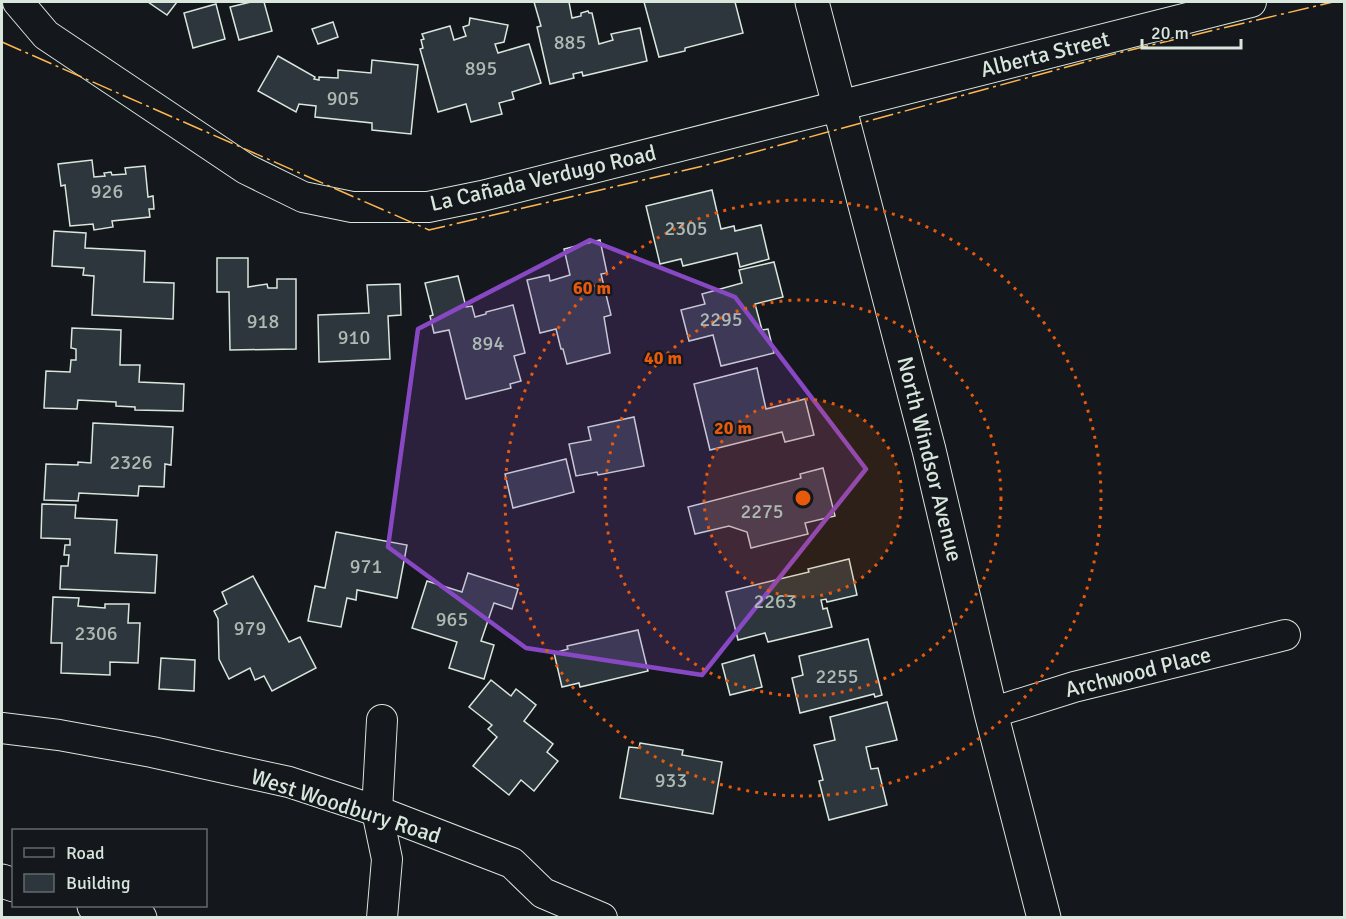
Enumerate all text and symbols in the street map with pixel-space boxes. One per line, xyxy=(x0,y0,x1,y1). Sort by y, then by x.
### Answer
scale bar xyxy=(1142,12,1241,50)
text: 20 m xyxy=(1151,22,1189,44)
street label: Alberta Street xyxy=(978,25,1113,83)
house number: 885 xyxy=(554,30,586,55)
house number: 895 xyxy=(465,56,497,81)
house number: 905 xyxy=(327,86,359,111)
street label: La Cañada Verdugo Road xyxy=(427,139,659,217)
house number: 926 xyxy=(91,179,123,204)
house number: 2305 xyxy=(664,216,708,241)
text: 60 m xyxy=(573,277,611,299)
house number: 2295 xyxy=(699,307,743,332)
house number: 918 xyxy=(247,309,279,334)
house number: 910 xyxy=(338,325,370,350)
house number: 894 xyxy=(472,331,504,356)
text: 40 m xyxy=(644,347,682,369)
street label: North Windsor Avenue xyxy=(891,354,969,564)
text: 20 m xyxy=(714,417,752,439)
house number: 2326 xyxy=(109,450,153,475)
centre of rings xyxy=(793,488,813,508)
house number: 2275 xyxy=(740,499,784,524)
house number: 971 xyxy=(350,554,382,579)
house number: 2263 xyxy=(753,589,797,614)
house number: 965 xyxy=(436,607,468,632)
house number: 979 xyxy=(234,616,266,641)
house number: 2306 xyxy=(74,621,118,646)
street label: Archwood Place xyxy=(1062,641,1214,703)
house number: 2255 xyxy=(815,664,859,689)
street label: West Woodbury Road xyxy=(248,763,444,849)
house number: 933 xyxy=(655,768,687,793)
legend xyxy=(12,829,207,907)
text: Road xyxy=(66,842,105,864)
text: Building xyxy=(66,872,130,894)

